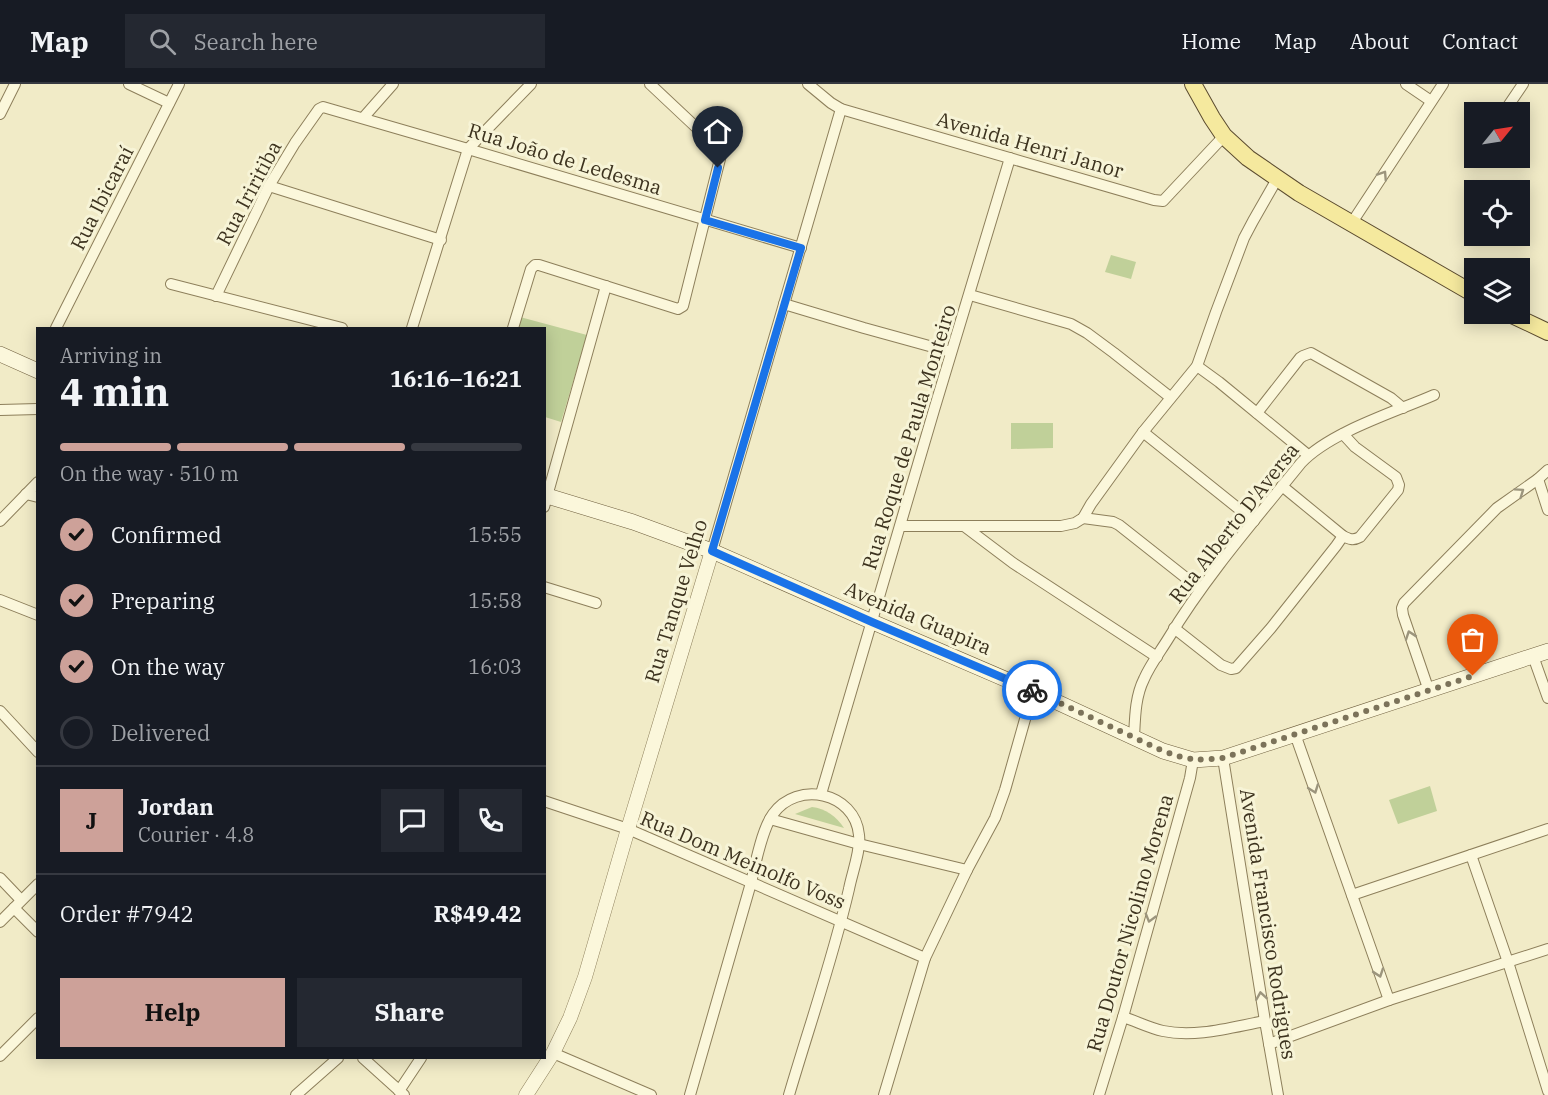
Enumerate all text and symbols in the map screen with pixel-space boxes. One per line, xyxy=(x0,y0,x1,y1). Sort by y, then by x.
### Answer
search box xyxy=(125,14,545,68)
text: Map xyxy=(30,23,89,60)
icon: search xyxy=(146,25,179,58)
text: Search here xyxy=(194,27,318,56)
text: Home xyxy=(1181,27,1241,55)
text: Map xyxy=(1274,27,1317,55)
text: About xyxy=(1350,27,1409,55)
text: Contact xyxy=(1442,27,1518,55)
north arrow xyxy=(1464,102,1530,168)
map controls xyxy=(1464,102,1530,324)
street label: Avenida Henri Janor xyxy=(934,105,1127,184)
pin xyxy=(692,106,743,168)
icon: home xyxy=(701,115,734,148)
street label: Rua João de Ledesma xyxy=(465,116,666,201)
street label: Rua Iriritiba xyxy=(210,136,287,250)
street label: Rua Ibicaraí xyxy=(64,141,139,255)
one-way arrow xyxy=(1376,171,1388,181)
button: locate xyxy=(1464,180,1530,246)
button: layers xyxy=(1464,258,1530,324)
street label: Rua Roque de Paula Monteiro xyxy=(855,301,962,573)
text: Arriving in xyxy=(60,342,162,369)
text: 16:16–16:21 xyxy=(390,364,522,393)
text: 4 min xyxy=(60,366,169,417)
street label: Rua Alberto D'Aversa xyxy=(1162,437,1305,608)
text: On the way · 510 m xyxy=(60,460,239,487)
one-way arrow xyxy=(1514,488,1525,499)
street label: Rua Tanque Velho xyxy=(638,516,713,686)
icon: check xyxy=(60,518,93,551)
text: Confirmed xyxy=(111,520,222,549)
text: 15:55 xyxy=(468,521,522,548)
street label: Avenida Guapira xyxy=(841,574,996,661)
icon: check xyxy=(60,584,93,617)
text: Preparing xyxy=(111,586,215,615)
text: 15:58 xyxy=(468,587,522,614)
pin xyxy=(1447,614,1498,676)
icon: bag xyxy=(1456,623,1489,656)
one-way arrow xyxy=(1404,631,1417,641)
icon: check xyxy=(60,650,93,683)
text: On the way xyxy=(111,652,225,681)
text: 16:03 xyxy=(468,653,522,680)
courier xyxy=(1002,660,1062,720)
icon: bike xyxy=(1016,674,1049,707)
text: Delivered xyxy=(111,718,210,747)
one-way arrow xyxy=(1307,783,1320,794)
street label: Avenida Francisco Rodrigues xyxy=(1234,787,1303,1061)
button: chat xyxy=(381,789,444,852)
button: phone xyxy=(459,789,522,852)
street label: Rua Doutor Nicolino Morena xyxy=(1080,791,1179,1055)
text: Jordan xyxy=(138,792,214,821)
street label: Rua Dom Meinolfo Voss xyxy=(636,804,850,915)
text: J xyxy=(86,806,97,835)
text: Courier · 4.8 xyxy=(138,821,254,848)
text: Order #7942 xyxy=(60,899,194,928)
text: R$49.42 xyxy=(434,899,522,928)
one-way arrow xyxy=(1145,913,1158,923)
one-way arrow xyxy=(1372,967,1385,978)
button: Help xyxy=(60,978,285,1047)
button: Share xyxy=(297,978,522,1047)
one-way arrow xyxy=(1255,991,1268,1001)

